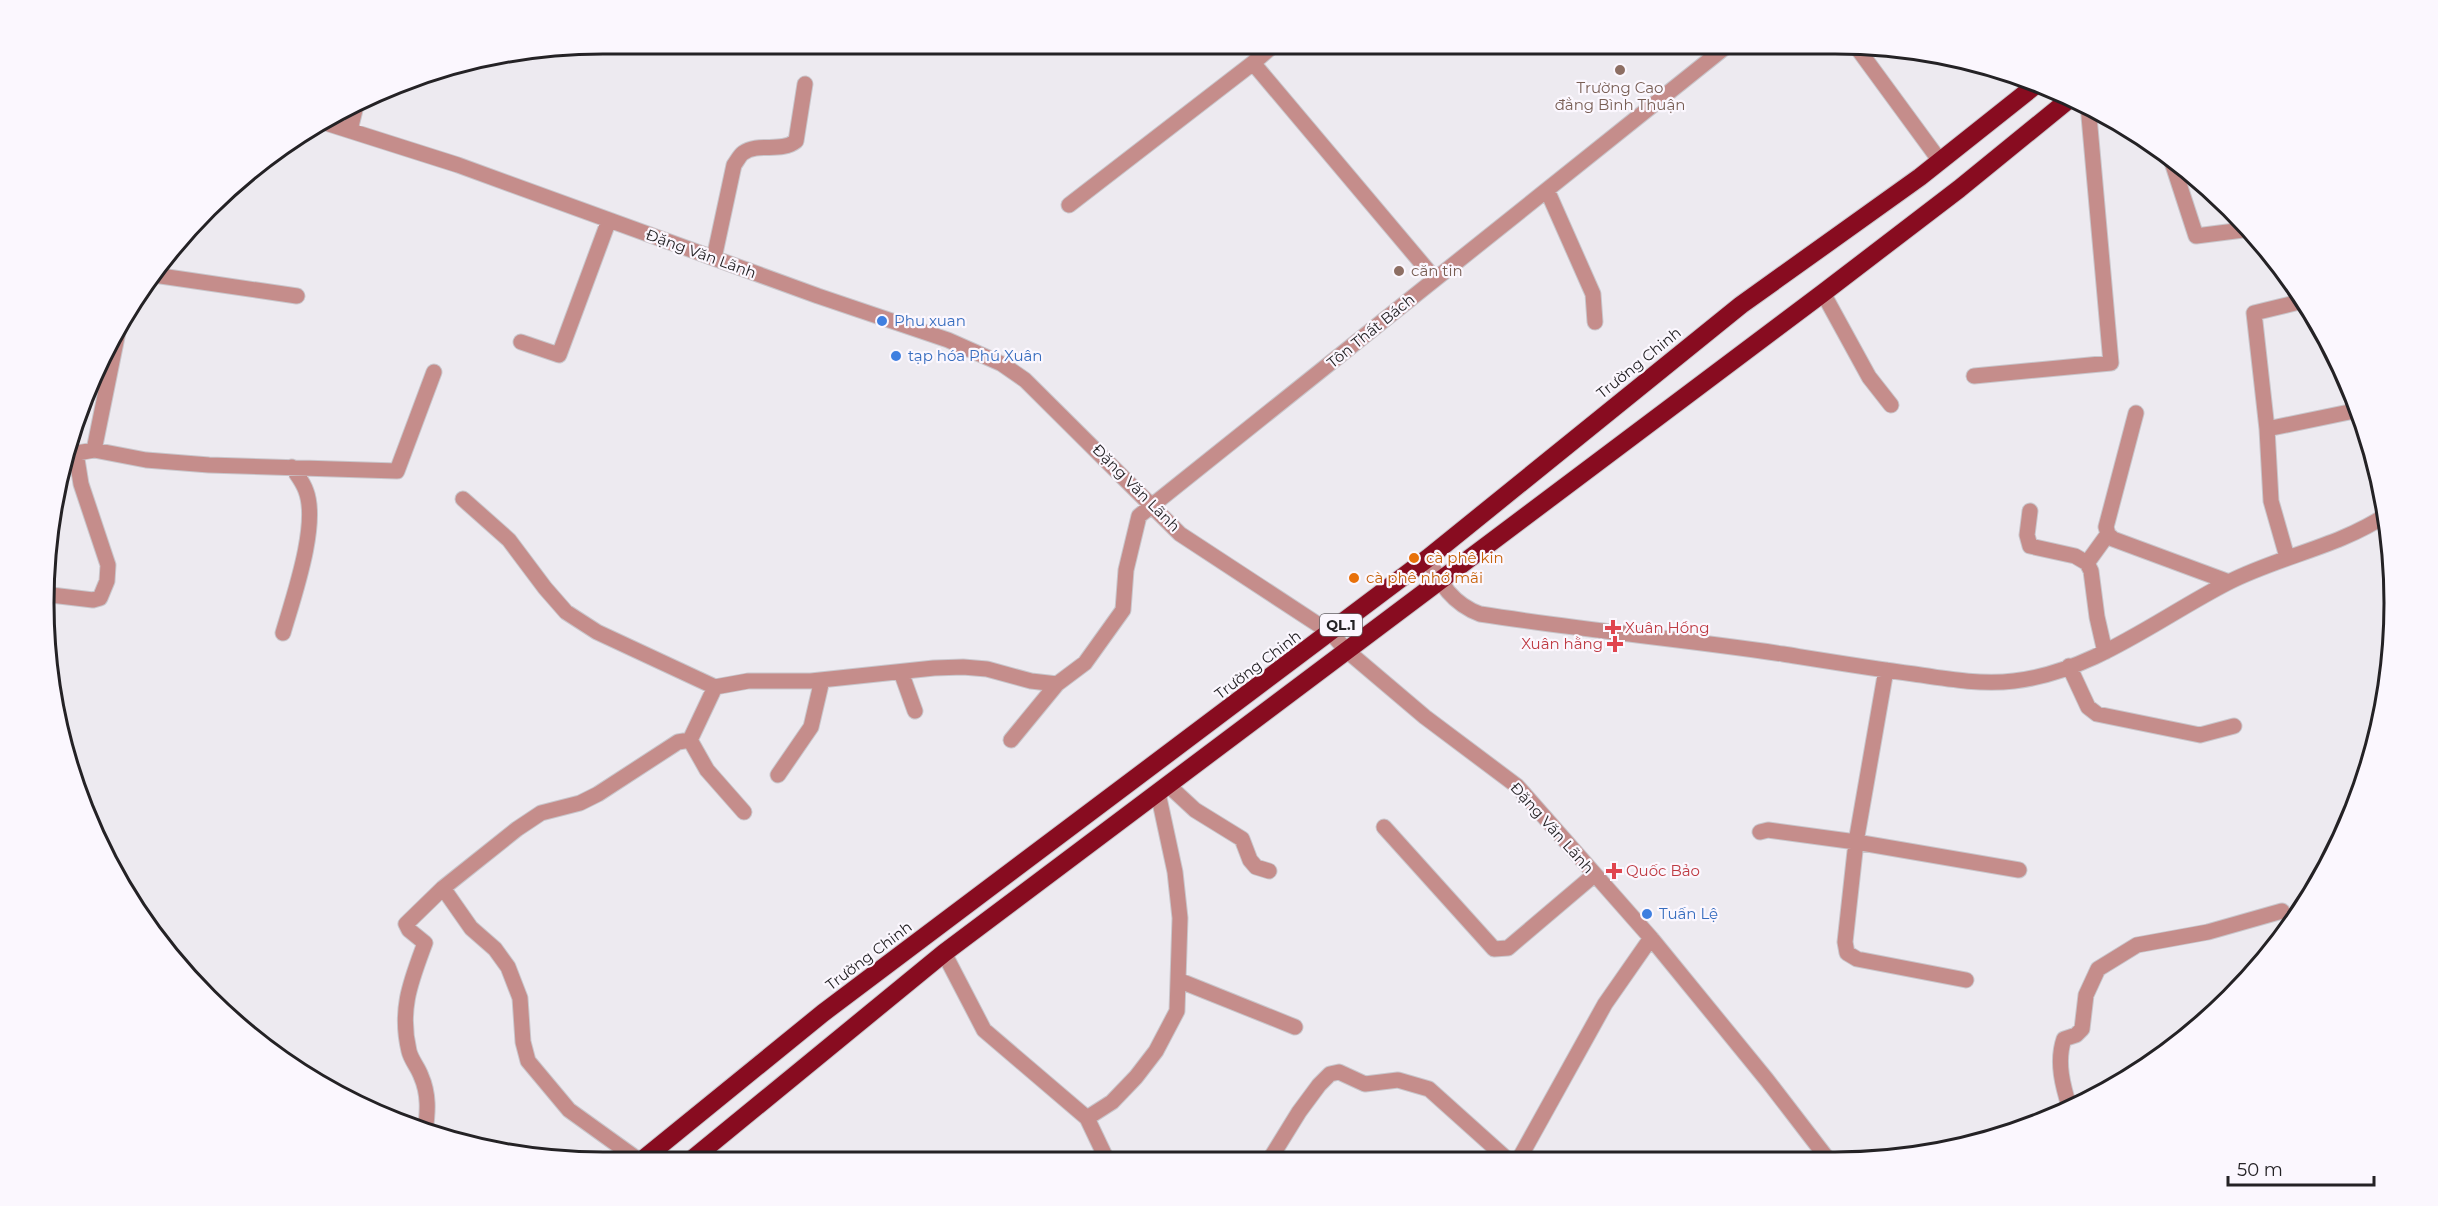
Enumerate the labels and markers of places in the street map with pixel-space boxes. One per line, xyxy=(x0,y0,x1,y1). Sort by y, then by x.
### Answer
marker: Trường Cao đẳng Bình Thuận xyxy=(1613,63,1627,77)
place label: Trường Cao đẳng Bình Thuận xyxy=(1555,78,1685,114)
place label: căn tin xyxy=(1411,261,1463,280)
marker: căn tin xyxy=(1392,264,1406,278)
place label: Phu xuan xyxy=(894,311,966,330)
marker: Phu xuan xyxy=(875,314,889,328)
place label: tạp hóa Phú Xuân xyxy=(908,346,1042,365)
marker: tạp hóa Phú Xuân xyxy=(889,349,903,363)
place label: cà phê kin xyxy=(1426,548,1504,567)
marker: cà phê kin xyxy=(1407,551,1421,565)
place label: cà phê nhớ mãi xyxy=(1366,568,1483,587)
marker: cà phê nhớ mãi xyxy=(1347,571,1361,585)
place label: Xuân Hồng xyxy=(1625,618,1709,637)
marker: Xuân Hồng xyxy=(1606,621,1620,635)
place label: Xuân hằng xyxy=(1521,634,1603,653)
marker: Xuân hằng xyxy=(1608,637,1622,651)
place label: Quốc Bảo xyxy=(1626,861,1700,880)
marker: Quốc Bảo xyxy=(1607,864,1621,878)
place label: Tuấn Lệ xyxy=(1659,904,1718,923)
marker: Tuấn Lệ xyxy=(1640,907,1654,921)

